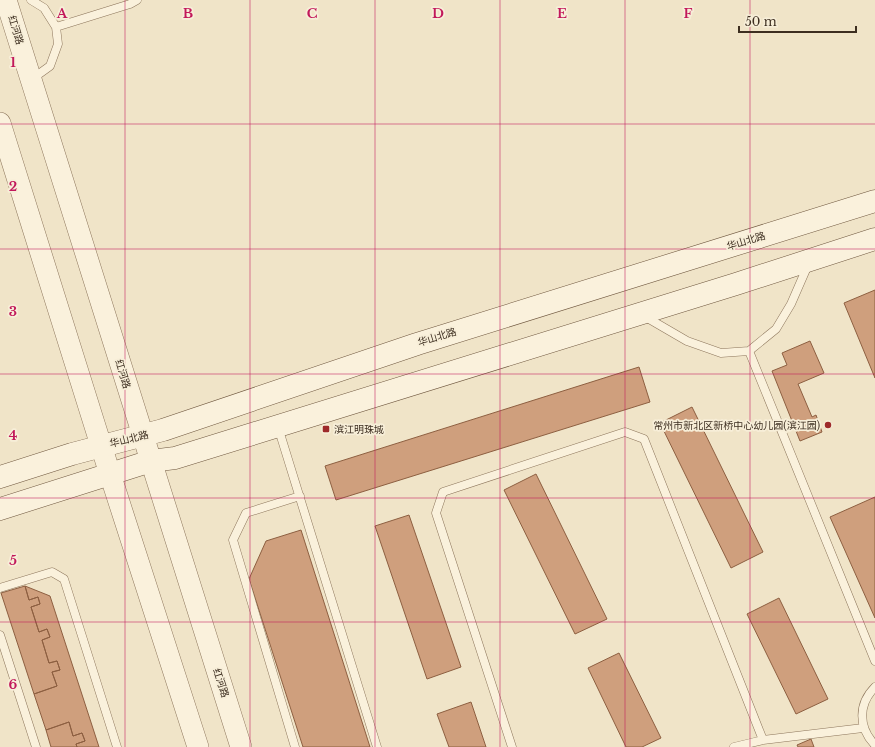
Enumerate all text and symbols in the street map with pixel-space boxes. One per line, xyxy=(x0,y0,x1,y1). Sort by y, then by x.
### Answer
text: A xyxy=(56,5,68,22)
text: B xyxy=(183,5,193,22)
text: C xyxy=(307,5,318,22)
text: D xyxy=(432,5,444,22)
text: E xyxy=(557,5,567,22)
text: F xyxy=(684,5,693,22)
scale bar xyxy=(739,8,856,34)
street label: 红河路 xyxy=(5,14,27,46)
text: 50 m xyxy=(745,14,777,29)
text: 1 xyxy=(10,54,16,71)
text: 2 xyxy=(9,178,17,195)
street label: 华山北路 xyxy=(725,229,767,253)
text: 3 xyxy=(9,303,17,320)
street label: 华山北路 xyxy=(416,325,458,349)
street label: 红河路 xyxy=(112,358,134,390)
place label: 常州市新北区新桥中心幼儿园(滨江园) xyxy=(653,419,820,432)
marker: 常州市新北区新桥中心幼儿园(滨江园) xyxy=(823,420,833,430)
place label: 滨江明珠城 xyxy=(334,423,384,436)
marker: 滨江明珠城 xyxy=(321,424,331,434)
text: 4 xyxy=(9,427,18,444)
street label: 华山北路 xyxy=(108,428,150,450)
text: 5 xyxy=(9,552,17,569)
street label: 红河路 xyxy=(210,667,232,699)
text: 6 xyxy=(9,676,18,693)

